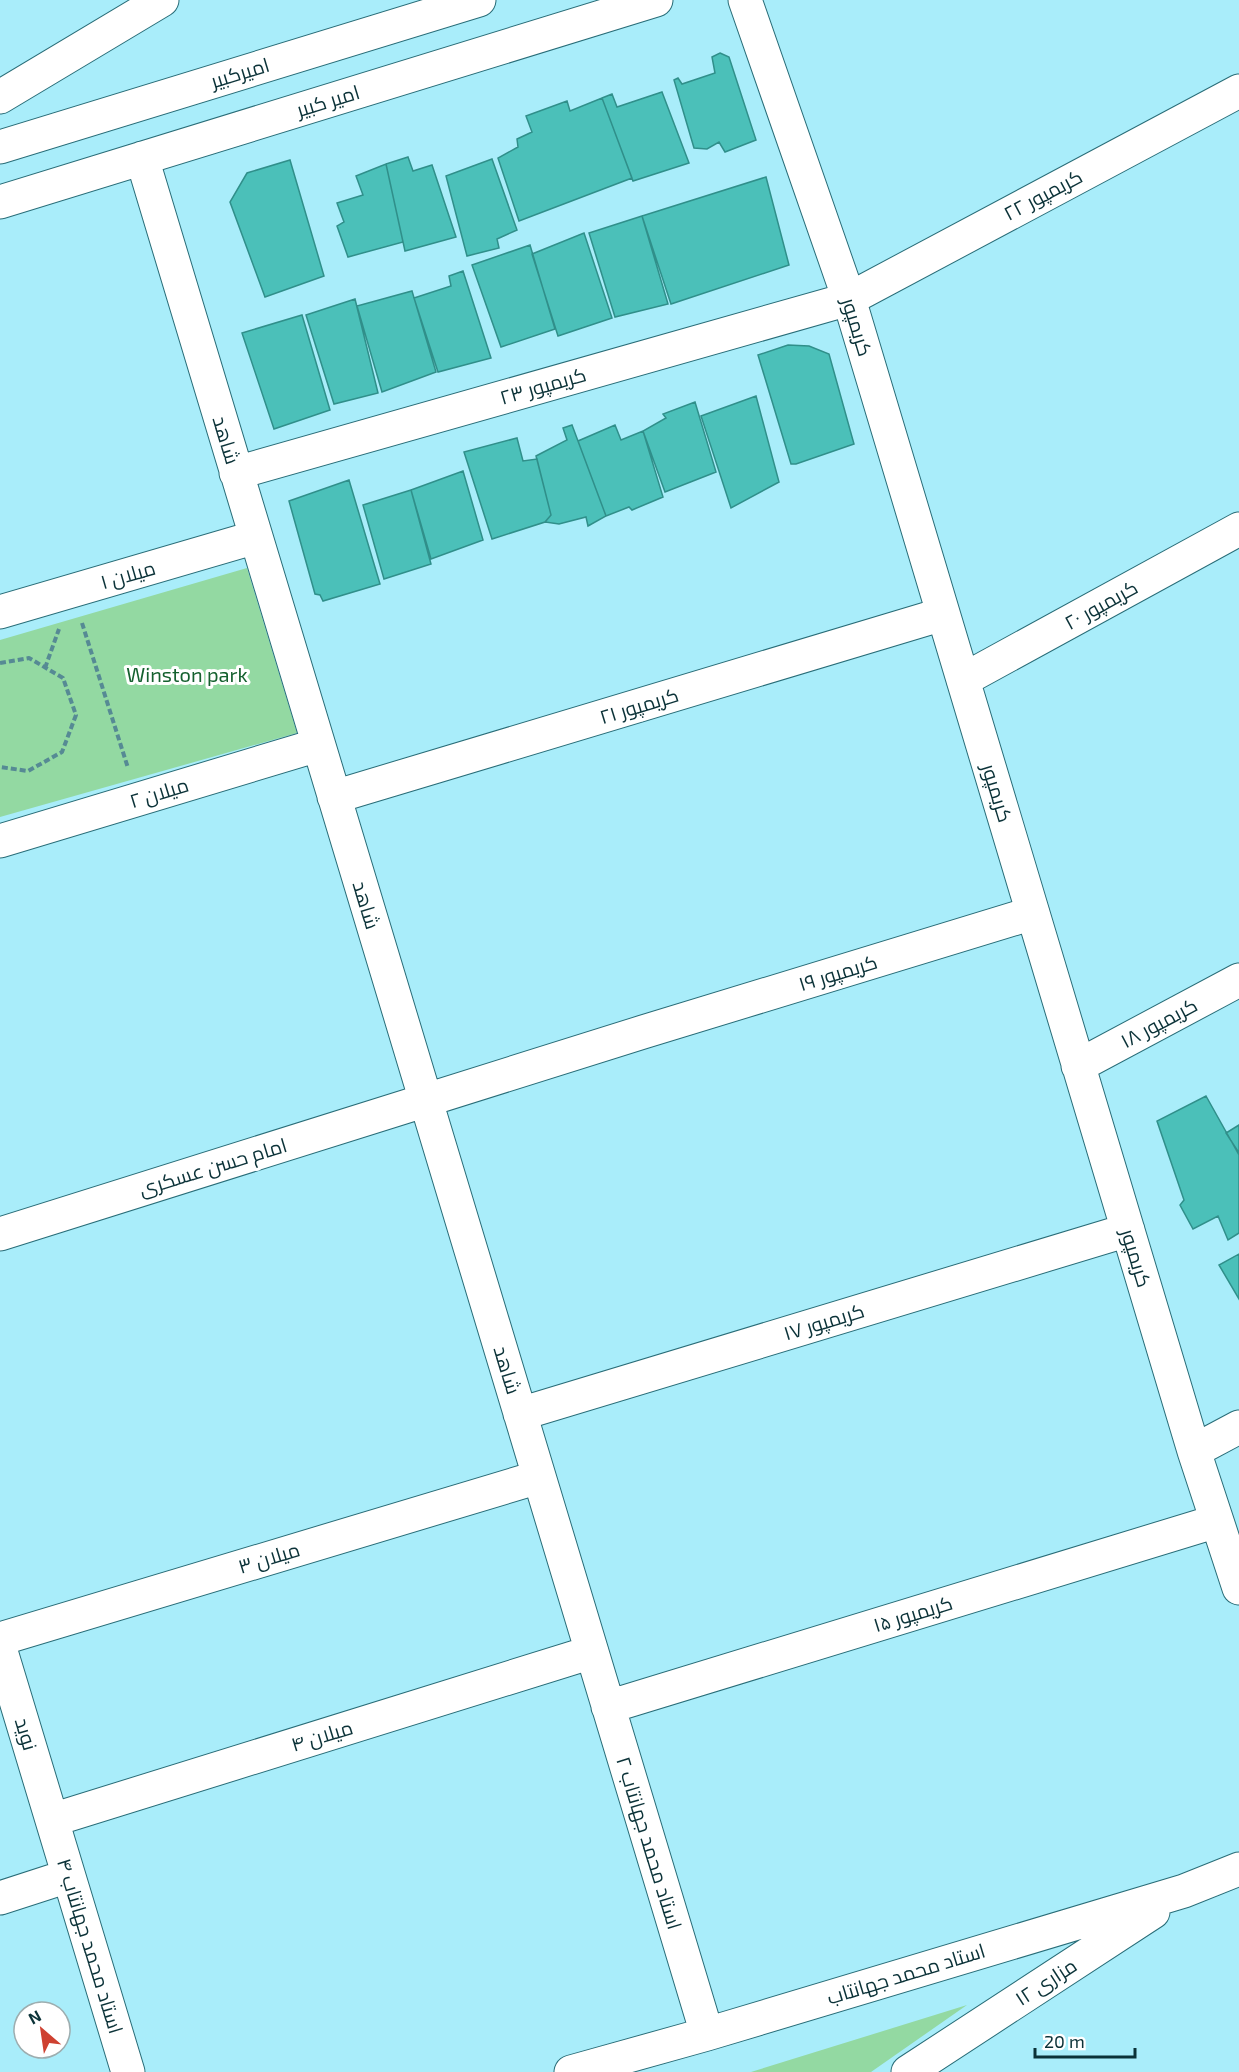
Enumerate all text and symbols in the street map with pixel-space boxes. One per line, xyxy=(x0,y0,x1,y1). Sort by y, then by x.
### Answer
street label: امیرکبیر xyxy=(206,52,272,94)
street label: امیر کبیر xyxy=(292,79,363,122)
street label: کریمپور ۲۲ xyxy=(999,163,1087,227)
street label: کریمپور xyxy=(835,294,878,360)
street label: کریمپور ۲۳ xyxy=(497,361,589,411)
street label: شاهد xyxy=(208,413,246,467)
street label: میلان ۱ xyxy=(97,555,159,595)
street label: کریمپور ۲۰ xyxy=(1060,574,1142,636)
park label: Winston park xyxy=(126,662,248,686)
street label: کریمپور ۲۱ xyxy=(596,682,682,730)
street label: کریمپور xyxy=(975,760,1018,826)
street label: میلان ۲ xyxy=(126,772,192,814)
street label: شاهد xyxy=(348,878,386,932)
street label: کریمپور ۱۹ xyxy=(795,949,881,997)
street label: کریمپور ۱۸ xyxy=(1116,992,1202,1054)
street label: امام حسن عسکری xyxy=(136,1132,291,1203)
street label: کریمپور xyxy=(1114,1225,1157,1291)
street label: کریمپور ۱۷ xyxy=(780,1297,868,1347)
street label: شاهد xyxy=(489,1343,527,1397)
street label: میلان ۳ xyxy=(235,1536,303,1580)
street label: کریمپور ۱۵ xyxy=(870,1590,956,1638)
street label: نوید xyxy=(10,1714,43,1753)
street label: میلان ۴ xyxy=(288,1714,356,1758)
street label: استاد محمد جهانتاب ۲ xyxy=(610,1753,688,1933)
street label: استاد محمد جهانتاب ۴ xyxy=(51,1855,129,2037)
street label: استاد محمد جهانتاب xyxy=(824,1938,988,2010)
street label: مزاری ۱۲ xyxy=(1010,1952,1082,2012)
north arrow xyxy=(12,2000,72,2060)
text: N xyxy=(25,2005,44,2028)
scale bar xyxy=(1035,2021,1136,2059)
text: 20 m xyxy=(1044,2030,1085,2052)

